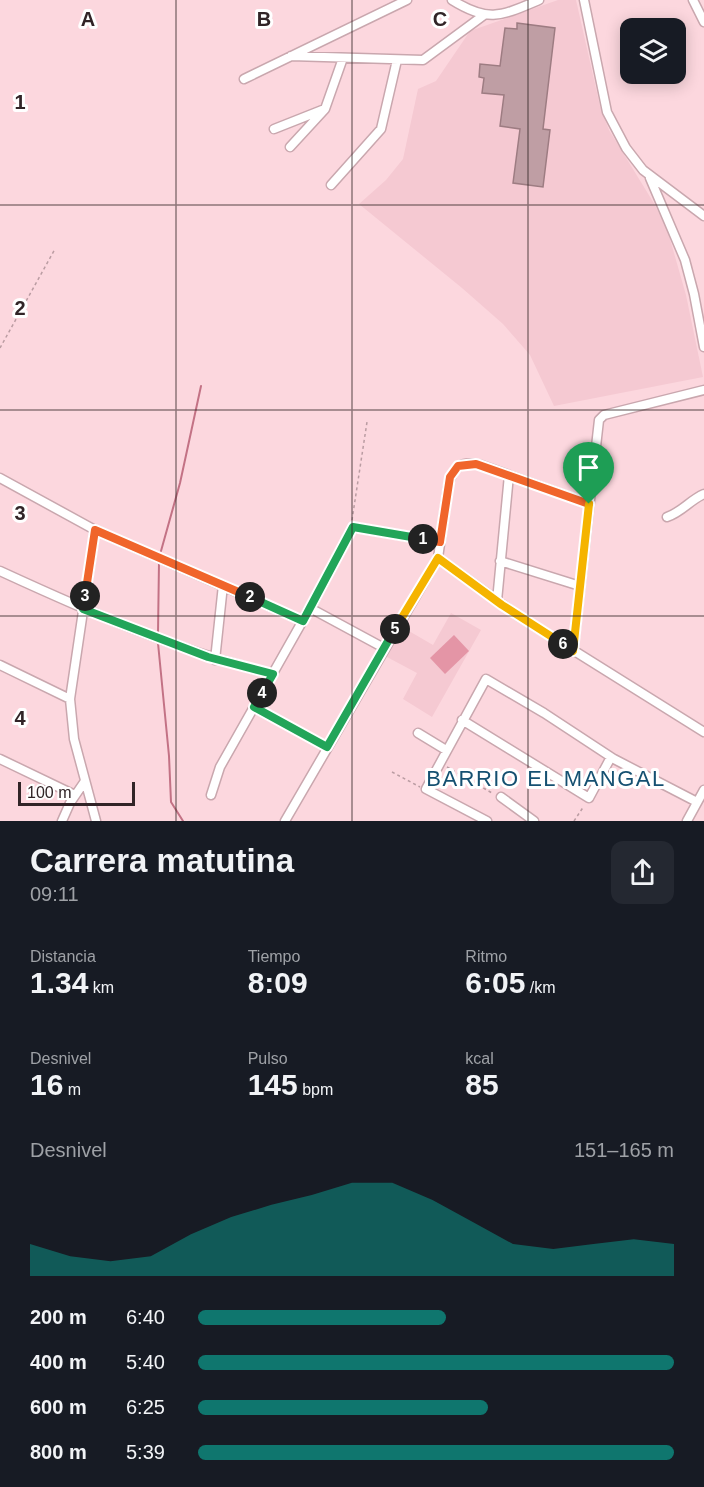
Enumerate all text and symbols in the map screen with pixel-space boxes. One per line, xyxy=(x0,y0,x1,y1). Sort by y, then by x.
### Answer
text: A xyxy=(81,8,95,30)
text: B xyxy=(257,8,271,30)
text: C xyxy=(433,8,447,30)
map controls xyxy=(620,18,686,84)
button: layers xyxy=(620,18,686,84)
text: 1 xyxy=(14,91,26,113)
text: 2 xyxy=(14,297,26,319)
pin xyxy=(563,442,614,504)
icon: arrive xyxy=(572,451,605,484)
text: 3 xyxy=(14,502,26,524)
pin: 1 xyxy=(408,524,438,554)
text: 1 xyxy=(419,530,427,547)
pin: 3 xyxy=(70,581,100,611)
pin: 2 xyxy=(235,582,265,612)
text: 3 xyxy=(81,587,89,604)
text: 2 xyxy=(246,588,254,605)
pin: 5 xyxy=(380,614,410,644)
text: 5 xyxy=(391,620,399,637)
pin: 6 xyxy=(548,629,578,659)
text: 6 xyxy=(559,635,567,652)
pin: 4 xyxy=(247,678,277,708)
text: 4 xyxy=(258,684,266,701)
text: 4 xyxy=(14,707,26,729)
district label: BARRIO EL MANGAL xyxy=(426,766,666,791)
scale bar xyxy=(18,779,135,806)
text: 100 m xyxy=(27,784,71,801)
button: share xyxy=(611,841,674,904)
text: Carrera matutina xyxy=(30,842,294,879)
text: 09:11 xyxy=(30,883,79,905)
text: Distancia xyxy=(30,948,96,965)
text: Tiempo xyxy=(248,948,300,965)
text: Ritmo xyxy=(465,948,507,965)
text: 1.34 xyxy=(30,966,88,999)
text: 8:09 xyxy=(248,966,308,999)
text: 6:05 xyxy=(465,966,525,999)
text: km xyxy=(88,979,114,996)
text: /km xyxy=(525,979,556,996)
text: Desnivel xyxy=(30,1050,91,1067)
text: Pulso xyxy=(248,1050,288,1067)
text: kcal xyxy=(465,1050,494,1067)
text: 16 xyxy=(30,1068,63,1101)
text: 145 xyxy=(248,1068,298,1101)
text: 85 xyxy=(465,1068,499,1101)
text: m xyxy=(63,1081,81,1098)
text: bpm xyxy=(298,1081,333,1098)
text: Desnivel xyxy=(30,1139,107,1161)
text: 151–165 m xyxy=(574,1139,674,1161)
text: 200 m xyxy=(30,1306,87,1328)
text: 6:40 xyxy=(126,1306,165,1328)
text: 400 m xyxy=(30,1351,87,1373)
text: 5:40 xyxy=(126,1351,165,1373)
text: 600 m xyxy=(30,1396,87,1418)
text: 6:25 xyxy=(126,1396,165,1418)
text: 800 m xyxy=(30,1441,87,1463)
text: 5:39 xyxy=(126,1441,165,1463)

